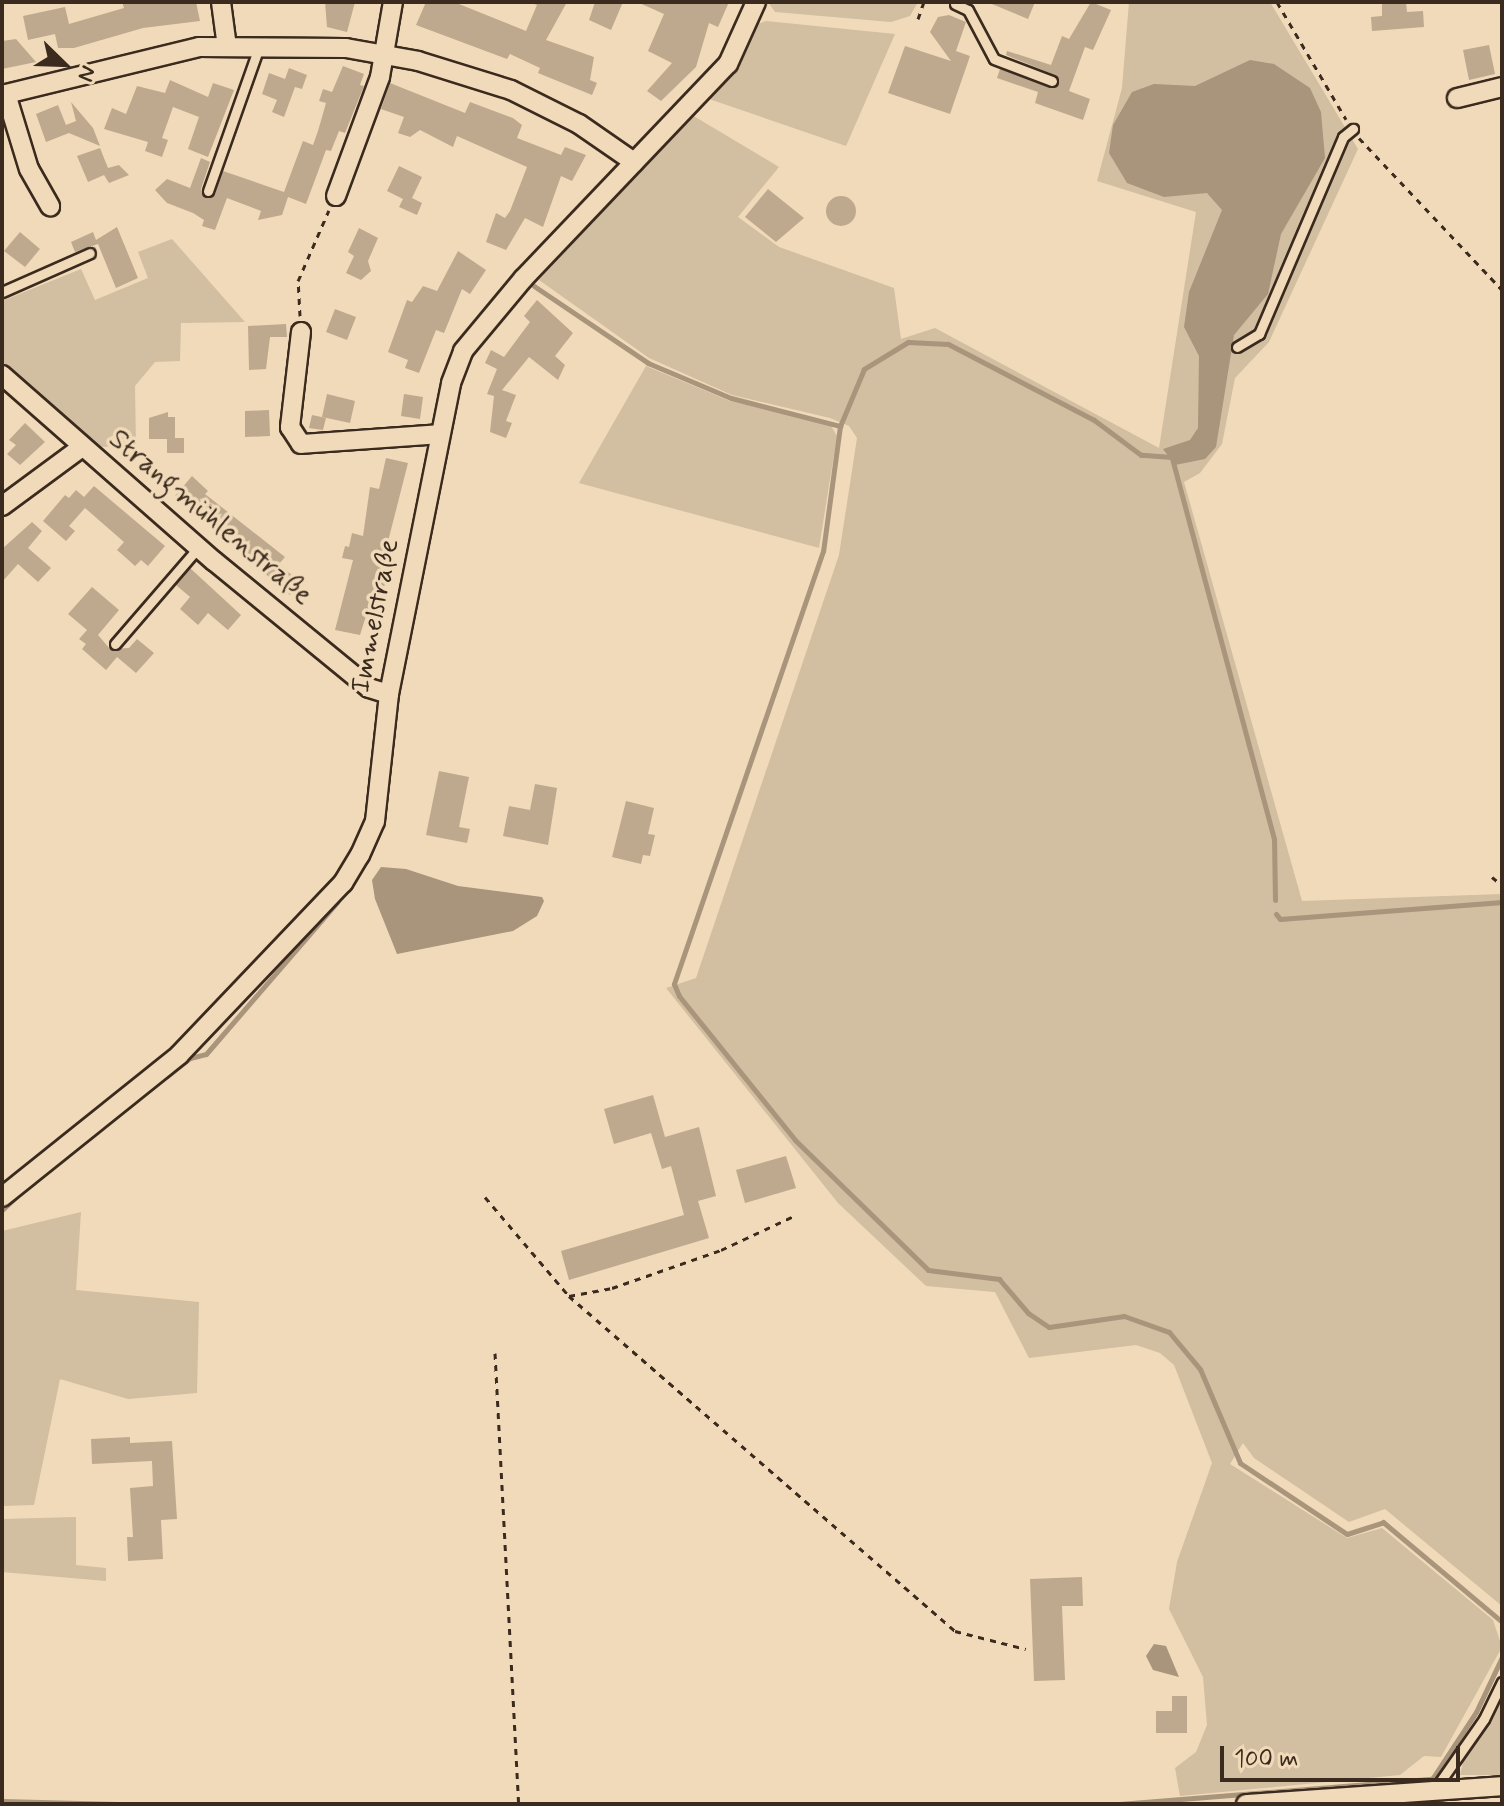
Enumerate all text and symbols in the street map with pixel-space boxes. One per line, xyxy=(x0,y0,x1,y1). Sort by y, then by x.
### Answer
north arrow xyxy=(24,24,104,104)
text: N xyxy=(70,61,102,86)
street label: Strangmühlenstraße xyxy=(101,423,319,613)
street label: Immelstraße xyxy=(345,536,407,696)
scale bar xyxy=(1224,1730,1464,1780)
text: 100 m xyxy=(1234,1744,1298,1775)

